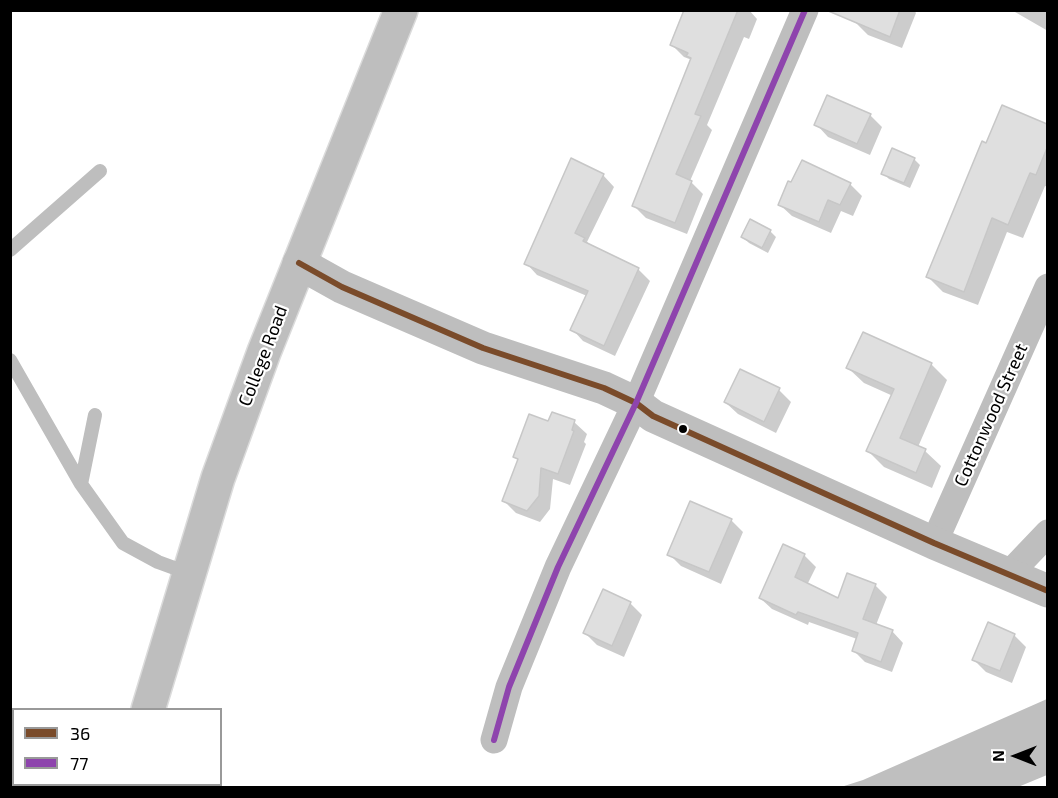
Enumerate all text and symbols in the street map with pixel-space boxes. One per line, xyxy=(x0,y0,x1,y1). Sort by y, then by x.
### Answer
street label: College Road xyxy=(234,303,292,409)
street label: Cottonwood Street xyxy=(950,340,1032,490)
unlabelled marker xyxy=(677,423,689,435)
legend xyxy=(12,708,222,786)
text: 36 xyxy=(70,722,90,744)
north arrow xyxy=(986,726,1046,786)
text: N xyxy=(988,750,1007,762)
text: 77 xyxy=(70,752,88,774)

